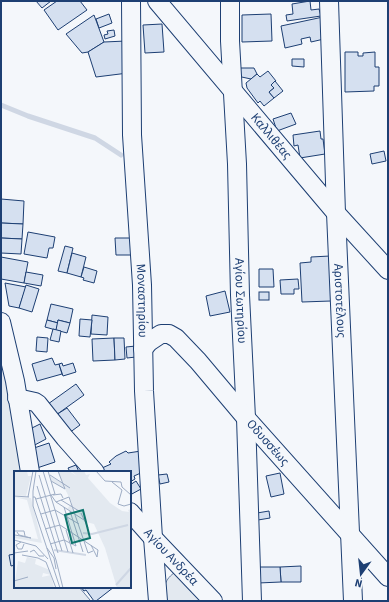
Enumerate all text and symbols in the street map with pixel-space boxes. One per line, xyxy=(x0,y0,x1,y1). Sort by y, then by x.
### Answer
street label: Καλλιθέας xyxy=(246,109,296,164)
street label: Αγίου Σωτηρίου xyxy=(230,258,251,344)
street label: Μοναστηρίου xyxy=(132,263,152,338)
street label: Αριστοτέλους xyxy=(329,263,350,339)
street label: Οδυσσέως xyxy=(242,415,294,470)
inset map xyxy=(14,471,131,588)
street label: Αγίου Ανδρέα xyxy=(140,525,203,590)
north arrow xyxy=(341,554,381,594)
text: N xyxy=(353,575,364,591)

